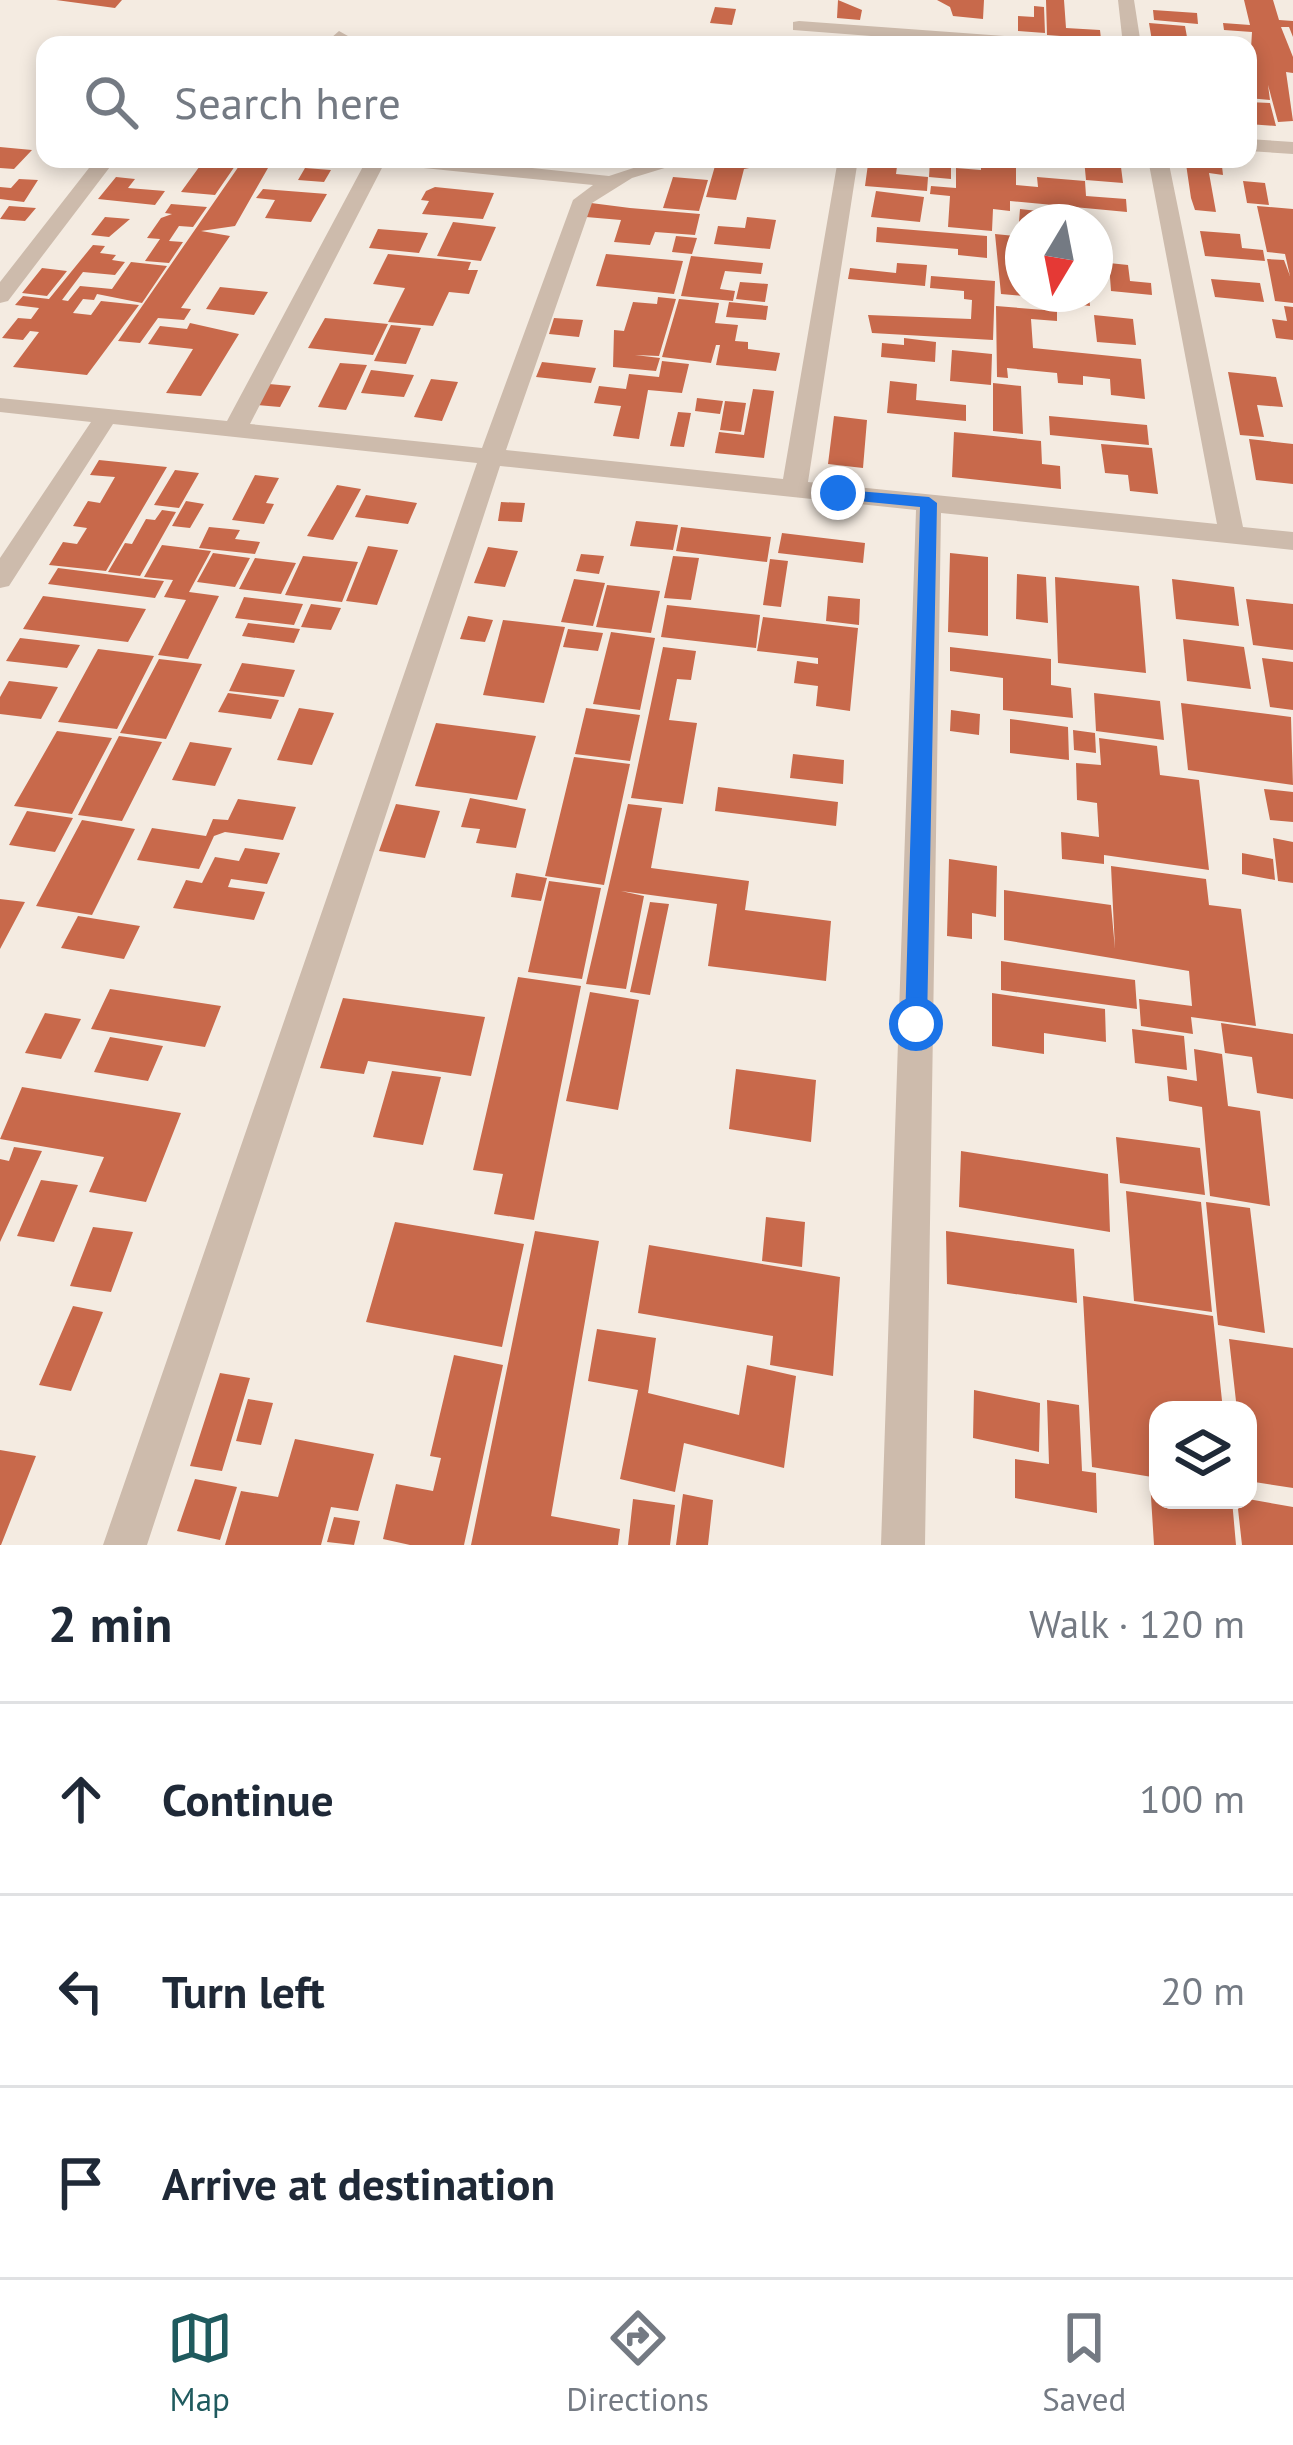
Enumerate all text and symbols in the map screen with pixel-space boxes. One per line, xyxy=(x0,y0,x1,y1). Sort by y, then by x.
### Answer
search box xyxy=(36,36,1257,168)
icon: search xyxy=(78,69,144,135)
text: Search here xyxy=(174,73,401,131)
north arrow xyxy=(1005,204,1113,312)
route end xyxy=(811,466,865,520)
route start xyxy=(889,997,943,1051)
map controls xyxy=(1149,1401,1257,1509)
button: layers xyxy=(1149,1401,1257,1509)
text: 2 min xyxy=(48,1590,172,1656)
text: Walk · 120 m xyxy=(1029,1598,1245,1649)
icon: ahead xyxy=(48,1766,114,1832)
text: Continue xyxy=(162,1770,334,1828)
text: 100 m xyxy=(1139,1773,1245,1824)
icon: left xyxy=(48,1958,114,2024)
text: Turn left xyxy=(162,1962,325,2020)
text: 20 m xyxy=(1160,1965,1245,2016)
icon: arrive xyxy=(48,2150,114,2216)
text: Arrive at destination xyxy=(162,2154,555,2212)
tab: Map xyxy=(167,2305,233,2420)
tab: Directions xyxy=(566,2305,709,2420)
tab: Saved xyxy=(1042,2305,1126,2420)

